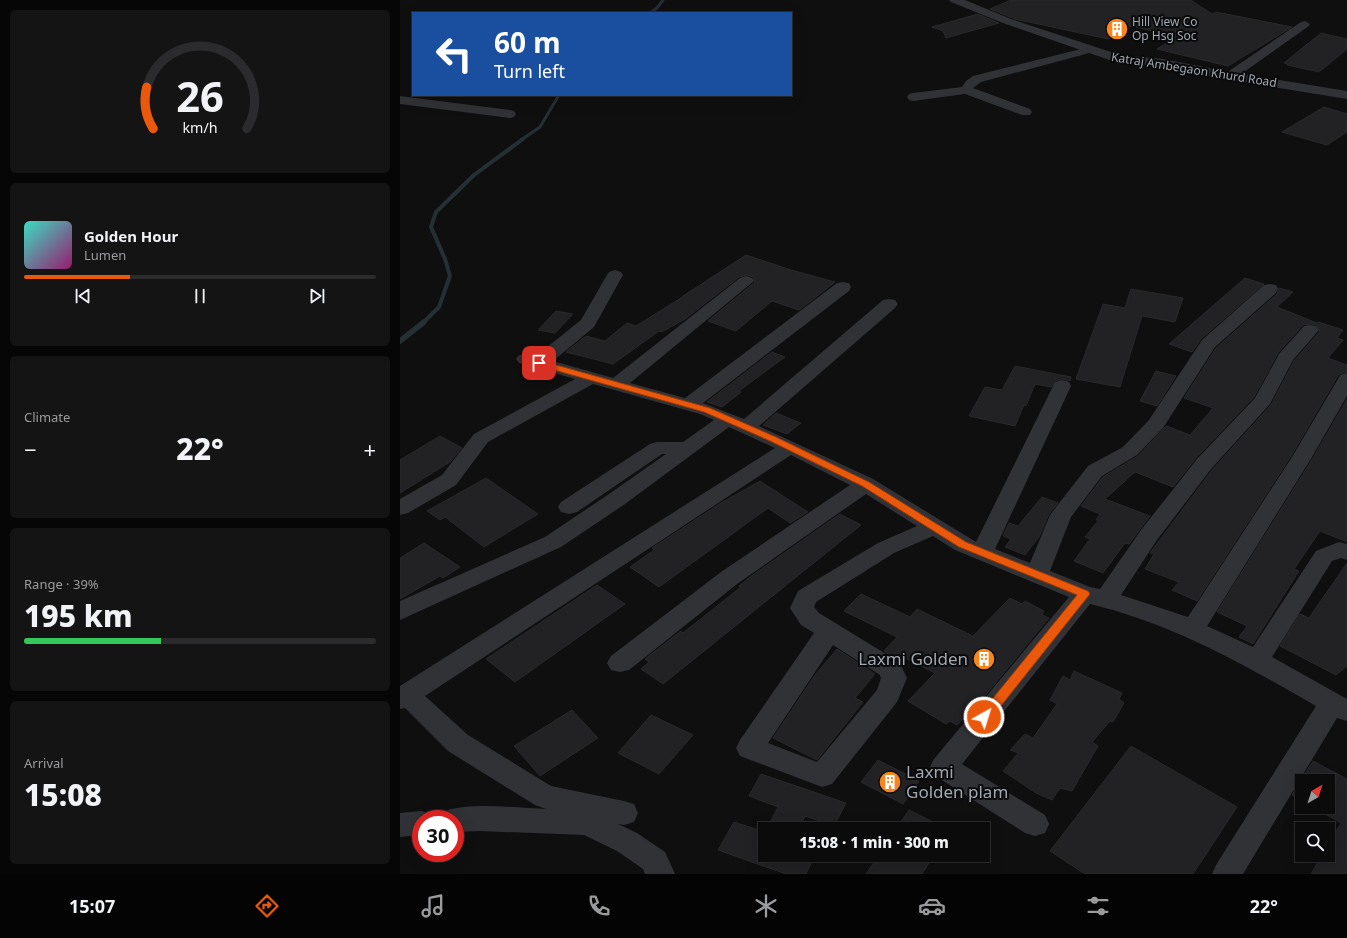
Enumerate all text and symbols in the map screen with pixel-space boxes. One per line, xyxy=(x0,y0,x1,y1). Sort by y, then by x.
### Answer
place label: Hill View Co Op Hsg Soc xyxy=(1132,13,1198,44)
building icon: Hill View Co Op Hsg Soc xyxy=(1104,16,1130,42)
text: 60 m xyxy=(494,23,561,61)
icon: left xyxy=(428,28,480,80)
street label: Katraj Ambegaon Khurd Road xyxy=(1110,48,1278,91)
text: Turn left xyxy=(494,59,565,83)
text: 26 xyxy=(176,68,224,124)
text: km/h xyxy=(182,118,218,137)
text: Golden Hour xyxy=(84,226,178,246)
text: Lumen xyxy=(84,246,126,264)
icon: previous xyxy=(72,285,94,307)
icon: pause xyxy=(189,285,211,307)
icon: next xyxy=(306,285,328,307)
pin xyxy=(522,346,556,380)
icon: arrive xyxy=(528,352,550,374)
text: Climate xyxy=(24,408,70,426)
text: 22° xyxy=(176,428,224,469)
text: − xyxy=(24,434,37,464)
text: + xyxy=(363,434,376,464)
text: Range · 39% xyxy=(24,575,99,593)
text: 195 km xyxy=(24,595,133,636)
building icon: Laxmi Golden xyxy=(971,646,997,672)
place label: Laxmi Golden xyxy=(858,647,968,670)
position arrow xyxy=(963,696,1005,738)
text: Arrival xyxy=(24,754,64,772)
place label: Laxmi Golden plam xyxy=(906,760,1008,803)
building icon: Laxmi Golden plam xyxy=(877,769,903,795)
text: 15:08 xyxy=(24,774,102,815)
north arrow xyxy=(1295,774,1335,814)
map controls xyxy=(1295,774,1335,862)
speed limit sign: 30 xyxy=(412,810,464,862)
button: search xyxy=(1295,822,1335,862)
text: 15:08 · 1 min · 300 m xyxy=(799,832,949,852)
icon: directions xyxy=(253,892,281,920)
icon: music xyxy=(419,892,447,920)
icon: phone xyxy=(585,892,613,920)
icon: climate xyxy=(752,892,780,920)
icon: car xyxy=(918,892,946,920)
icon: filters xyxy=(1084,892,1112,920)
text: 15:07 xyxy=(69,894,115,918)
text: 22° xyxy=(1250,894,1278,918)

